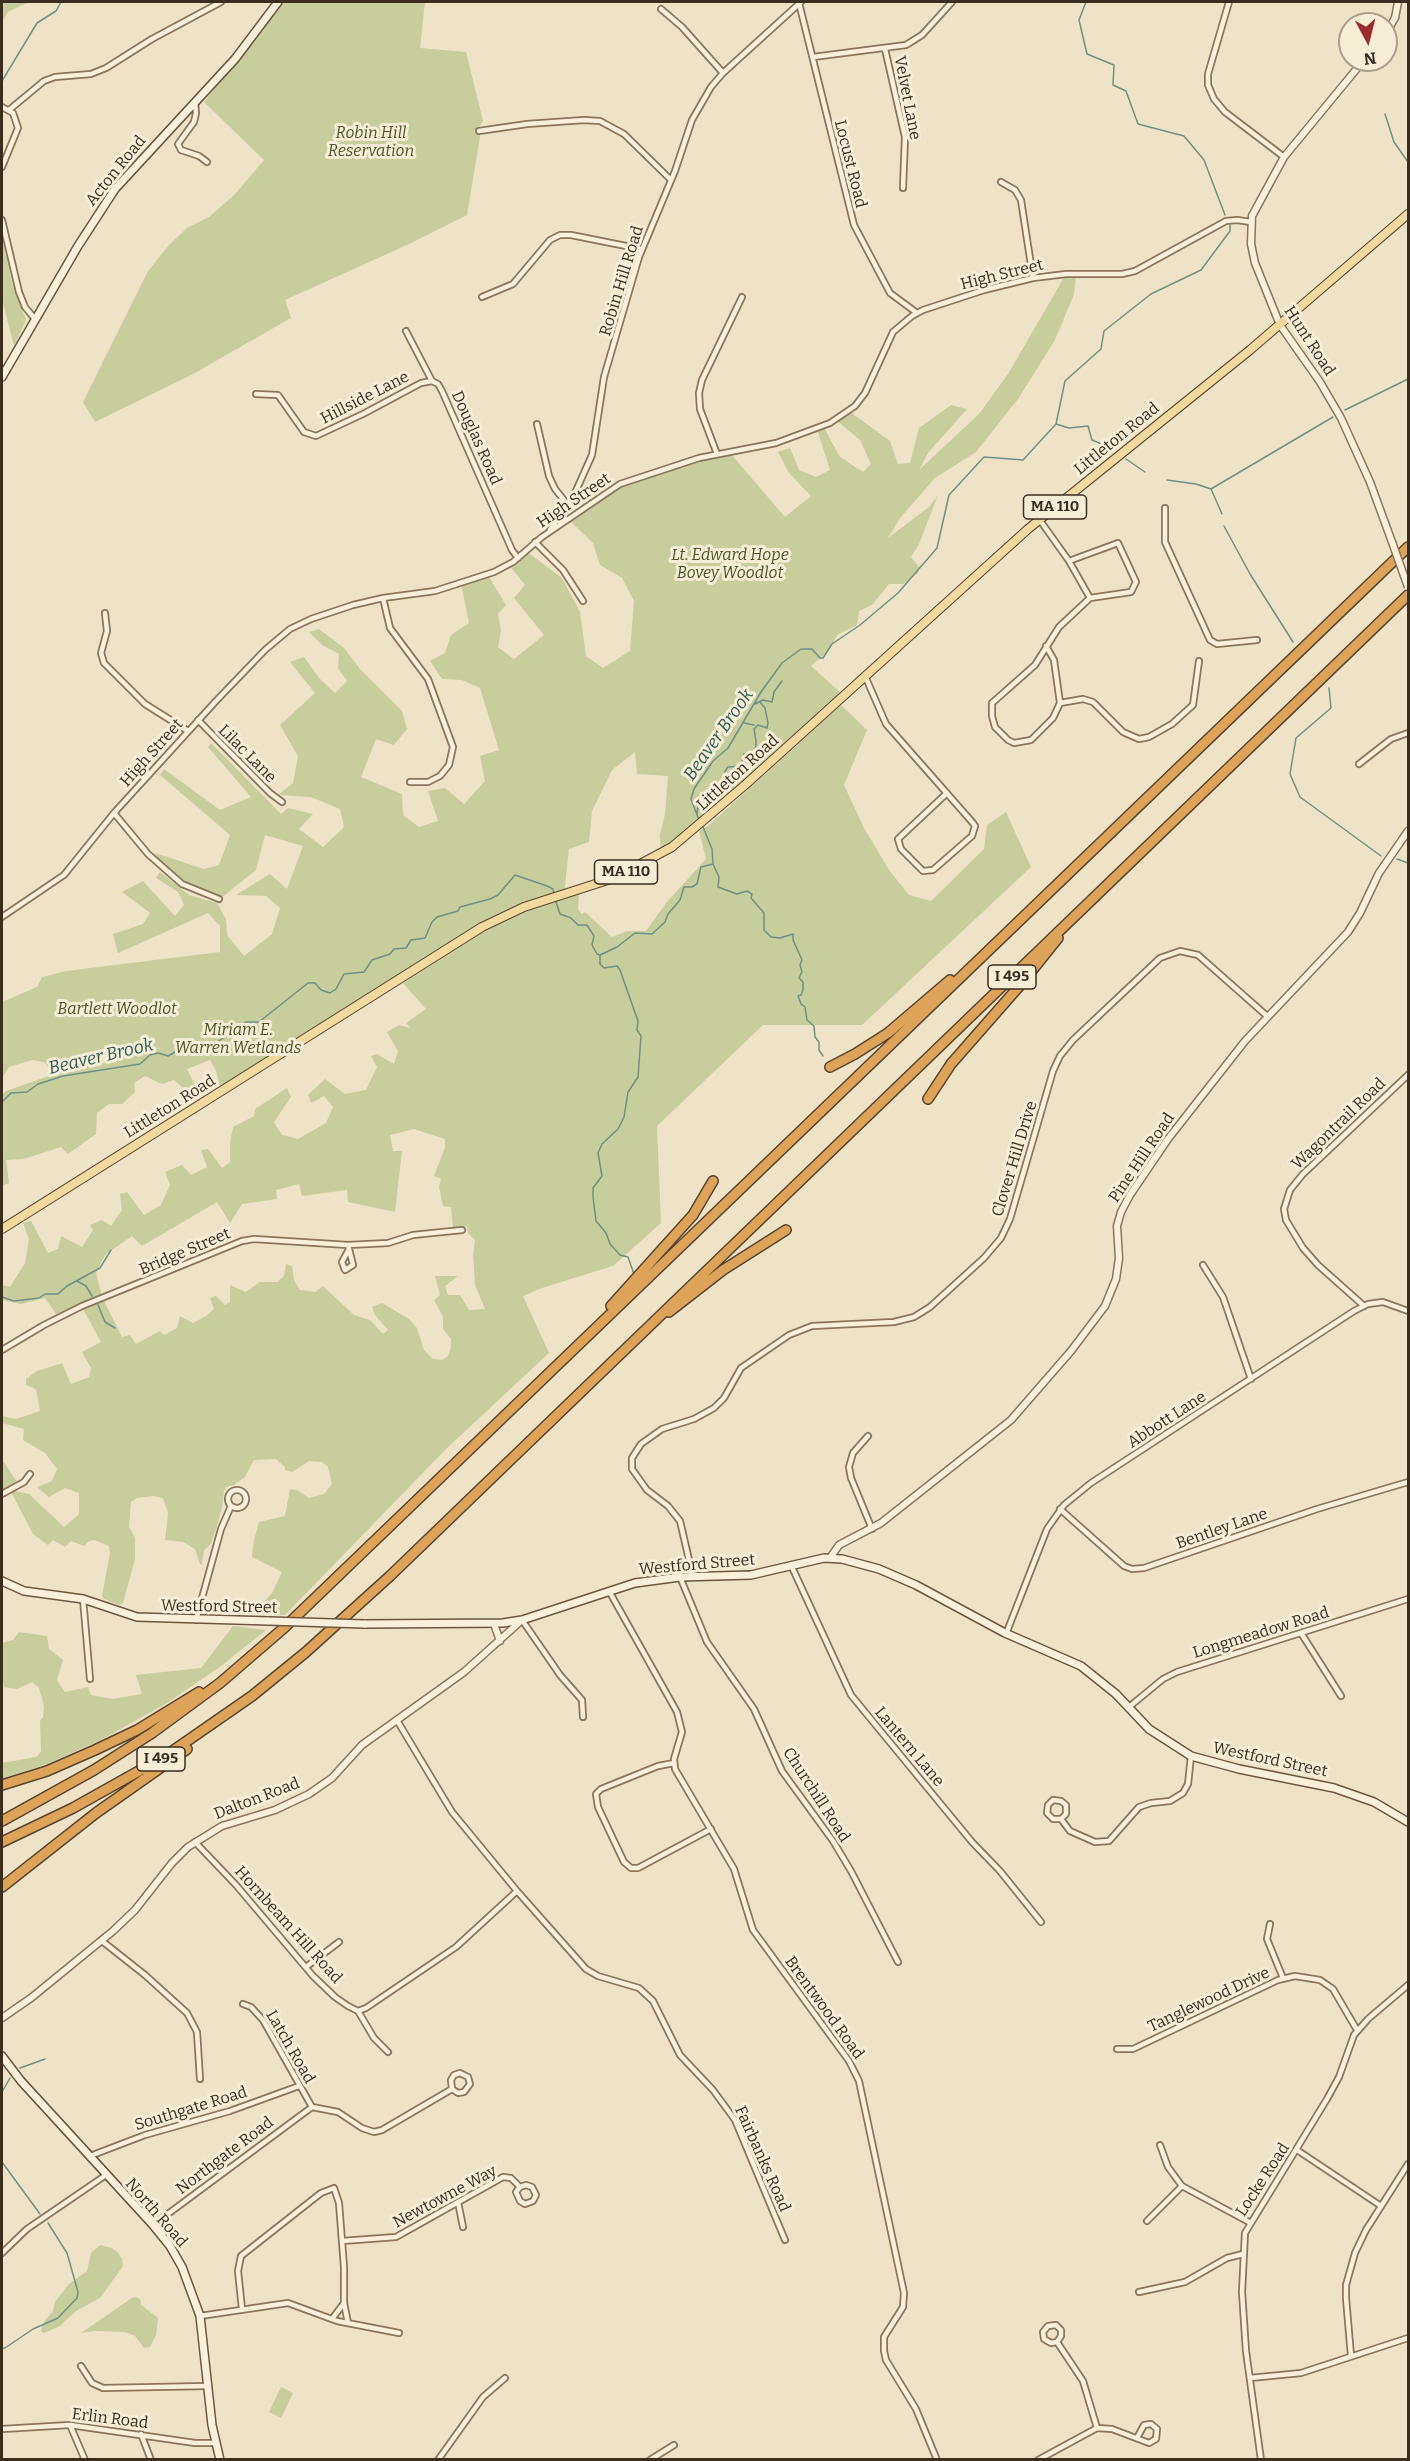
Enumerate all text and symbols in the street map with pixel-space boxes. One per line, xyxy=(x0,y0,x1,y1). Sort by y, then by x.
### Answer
north arrow xyxy=(1338,12,1398,72)
text: N xyxy=(1363,48,1377,69)
street label: Velvet Lane xyxy=(889,54,925,142)
street label: Locust Road xyxy=(830,118,870,210)
park label: Robin Hill Reservation xyxy=(328,124,414,162)
street label: Acton Road xyxy=(82,132,150,210)
street label: Robin Hill Road xyxy=(596,224,648,338)
street label: High Street xyxy=(959,255,1045,295)
street label: Hunt Road xyxy=(1279,302,1339,380)
street label: Hillside Lane xyxy=(317,367,413,429)
street label: Douglas Road xyxy=(447,388,505,488)
street label: Littleton Road xyxy=(1071,399,1163,479)
street label: High Street xyxy=(534,469,614,533)
road number: MA 110 xyxy=(1024,495,1086,519)
park label: Lt. Edward Hope Bovey Woodlot xyxy=(671,546,789,584)
water label: Beaver Brook xyxy=(679,685,759,785)
street label: High Street xyxy=(117,715,187,791)
street label: Lilac Lane xyxy=(214,721,280,787)
street label: Littleton Road xyxy=(693,731,783,815)
road number: MA 110 xyxy=(594,860,658,884)
road number: I 495 xyxy=(988,965,1036,989)
park label: Bartlett Woodlot xyxy=(57,1000,177,1020)
park label: Miriam E. Warren Wetlands xyxy=(175,1021,301,1059)
water label: Beaver Brook xyxy=(46,1034,156,1080)
street label: Littleton Road xyxy=(121,1071,219,1143)
street label: Wagontrail Road xyxy=(1288,1074,1390,1174)
street label: Clover Hill Drive xyxy=(988,1099,1042,1219)
street label: Pine Hill Road xyxy=(1105,1110,1179,1206)
street label: Bridge Street xyxy=(137,1224,233,1280)
street label: Abbott Lane xyxy=(1124,1387,1210,1453)
street label: Bentley Lane xyxy=(1174,1504,1270,1554)
street label: Westford Street xyxy=(638,1550,756,1580)
street label: Westford Street xyxy=(161,1596,277,1618)
street label: Longmeadow Road xyxy=(1191,1603,1331,1663)
street label: Lantern Lane xyxy=(870,1703,948,1791)
street label: Westford Street xyxy=(1211,1738,1329,1782)
street label: Churchill Road xyxy=(778,1744,854,1846)
road number: I 495 xyxy=(137,1747,185,1771)
street label: Dalton Road xyxy=(211,1774,303,1824)
street label: Hornbeam Hill Road xyxy=(230,1862,346,1988)
street label: Brentwood Road xyxy=(780,1953,868,2063)
street label: Tanglewood Drive xyxy=(1145,1963,1273,2037)
street label: Latch Road xyxy=(261,2007,319,2087)
street label: Southgate Road xyxy=(132,2083,250,2135)
street label: Fairbanks Road xyxy=(730,2103,794,2215)
street label: Northgate Road xyxy=(173,2113,277,2199)
street label: Locke Road xyxy=(1232,2140,1294,2220)
street label: Newtowne Way xyxy=(390,2162,500,2232)
street label: North Road xyxy=(121,2175,191,2251)
street label: Erlin Road xyxy=(71,2405,149,2433)

